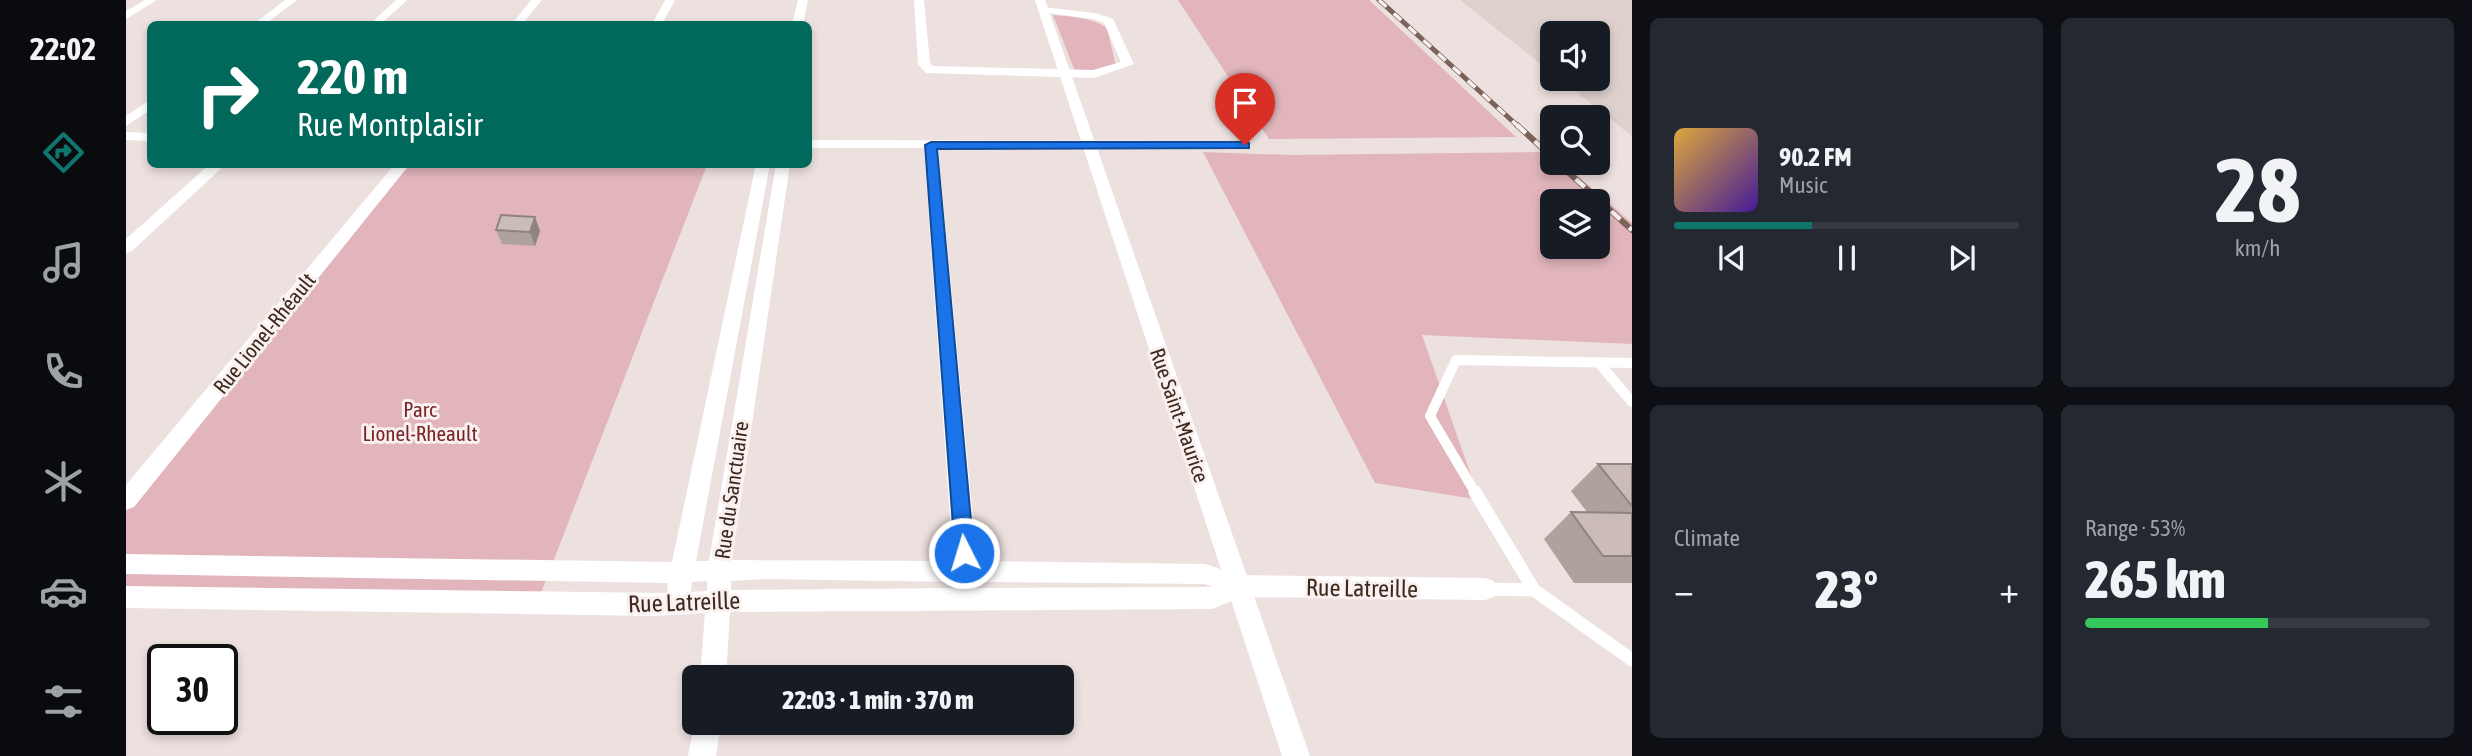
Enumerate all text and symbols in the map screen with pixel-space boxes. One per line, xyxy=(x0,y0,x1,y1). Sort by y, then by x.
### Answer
map controls xyxy=(1540,21,1610,259)
button: sound xyxy=(1540,21,1610,91)
text: 22:02 xyxy=(30,30,96,67)
text: 220 m xyxy=(297,48,408,104)
icon: right xyxy=(182,49,273,140)
pin xyxy=(1215,73,1275,145)
icon: arrive xyxy=(1226,84,1264,122)
button: search xyxy=(1540,105,1610,175)
text: Rue Montplaisir xyxy=(297,106,483,143)
icon: directions xyxy=(39,128,88,177)
text: 28 xyxy=(2215,137,2300,241)
text: 90.2 FM xyxy=(1779,142,1852,172)
text: Music xyxy=(1779,172,1827,198)
button: layers xyxy=(1540,189,1610,259)
text: km/h xyxy=(2235,235,2280,261)
icon: music xyxy=(39,238,88,287)
icon: previous xyxy=(1713,239,1751,277)
icon: pause xyxy=(1828,239,1866,277)
icon: next xyxy=(1943,239,1981,277)
street label: Rue Lionel-Rhéault xyxy=(208,268,320,398)
street label: Rue Saint-Maurice xyxy=(1146,345,1214,485)
icon: phone xyxy=(39,347,88,396)
park label: Parc Lionel-Rheault xyxy=(362,397,478,445)
street label: Rue du Sanctuaire xyxy=(709,419,753,561)
icon: climate xyxy=(39,457,88,506)
text: Range · 53% xyxy=(2085,515,2185,541)
position arrow xyxy=(927,516,1001,590)
text: Climate xyxy=(1674,525,1740,551)
text: 265 km xyxy=(2085,549,2226,609)
text: 23° xyxy=(1815,559,1878,619)
icon: car xyxy=(39,567,88,616)
text: − xyxy=(1674,568,1694,611)
text: + xyxy=(1999,568,2019,611)
street label: Rue Latreille xyxy=(1306,574,1418,602)
street label: Rue Latreille xyxy=(628,587,740,617)
speed limit sign: 30 xyxy=(147,644,238,735)
icon: filters xyxy=(39,677,88,726)
text: 22:03 · 1 min · 370 m xyxy=(782,685,974,715)

